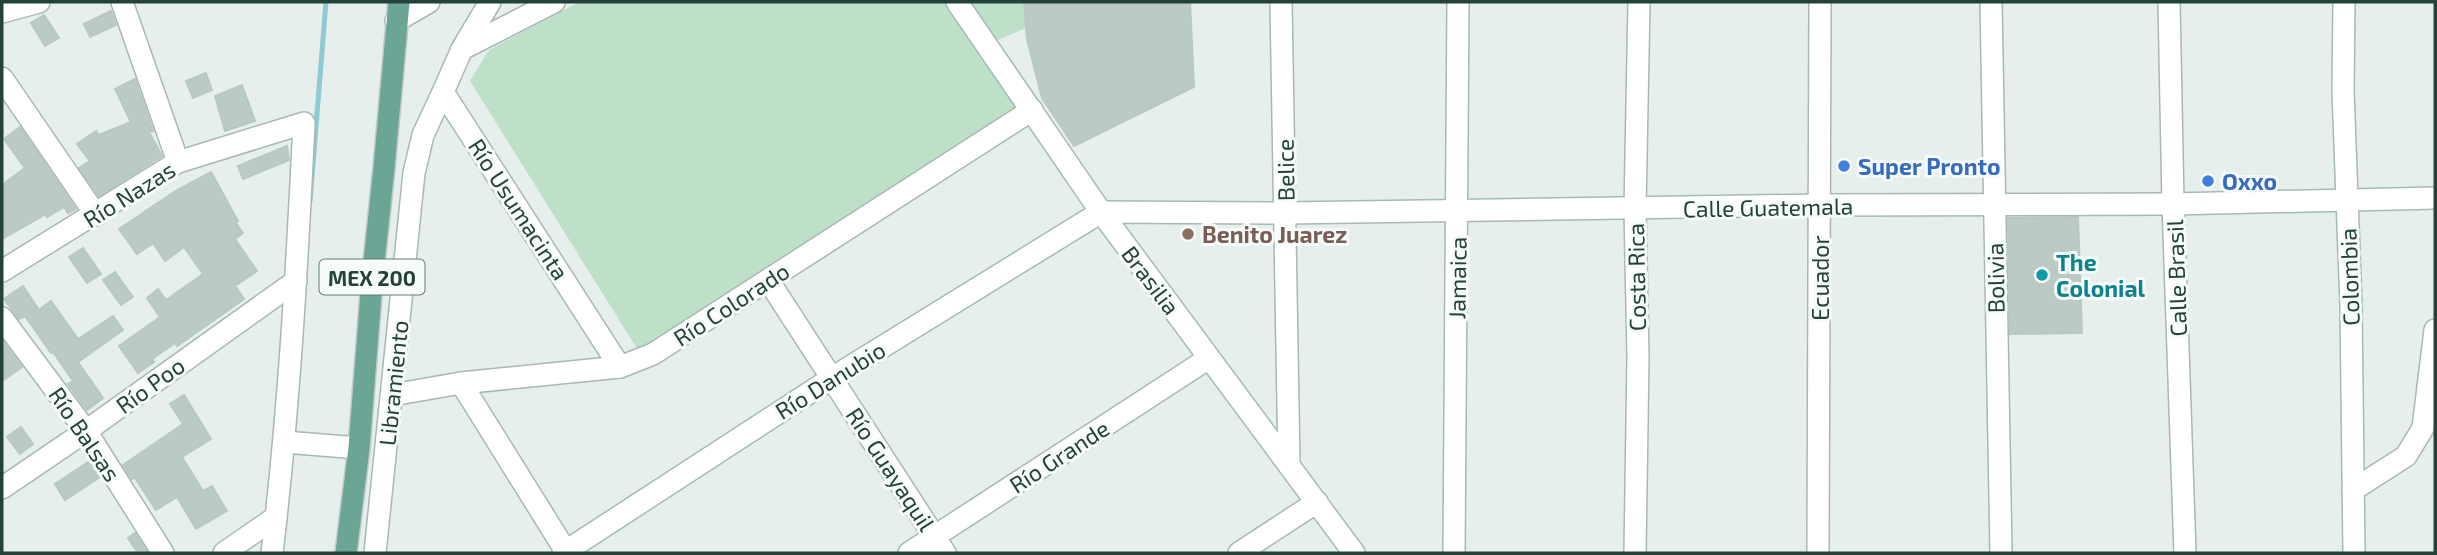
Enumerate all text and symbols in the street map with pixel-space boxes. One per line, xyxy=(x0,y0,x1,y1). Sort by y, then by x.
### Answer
street label: Río Usumacinta xyxy=(463,133,575,285)
street label: Belice xyxy=(1270,138,1300,202)
place label: Super Pronto xyxy=(1858,152,2000,180)
street label: Río Nazas xyxy=(78,155,180,233)
marker: Super Pronto xyxy=(1836,158,1852,174)
place label: Oxxo xyxy=(2222,167,2277,195)
marker: Oxxo xyxy=(2200,173,2216,189)
street label: Calle Guatemala xyxy=(1683,192,1853,222)
street label: Calle Brasil xyxy=(2160,219,2192,337)
place label: Benito Juarez xyxy=(1202,220,1347,248)
street label: Costa Rica xyxy=(1621,223,1651,331)
marker: Benito Juarez xyxy=(1180,226,1196,242)
street label: Colombia xyxy=(2333,228,2365,326)
street label: Ecuador xyxy=(1806,235,1834,321)
street label: Jamaica xyxy=(1442,236,1472,320)
street label: Brasilia xyxy=(1116,240,1186,320)
street label: Bolivia xyxy=(1980,243,2010,313)
place label: The Colonial xyxy=(2056,248,2145,302)
street label: Río Colorado xyxy=(668,256,794,352)
road number: MEX 200 xyxy=(320,260,424,294)
marker: The Colonial xyxy=(2034,267,2050,283)
street label: Libramiento xyxy=(372,319,414,447)
street label: Río Danubio xyxy=(770,335,890,425)
street label: Río Poo xyxy=(110,351,190,419)
street label: Río Balsas xyxy=(43,381,127,487)
street label: Río Guayaquil xyxy=(841,402,941,536)
street label: Río Grande xyxy=(1004,413,1114,499)

